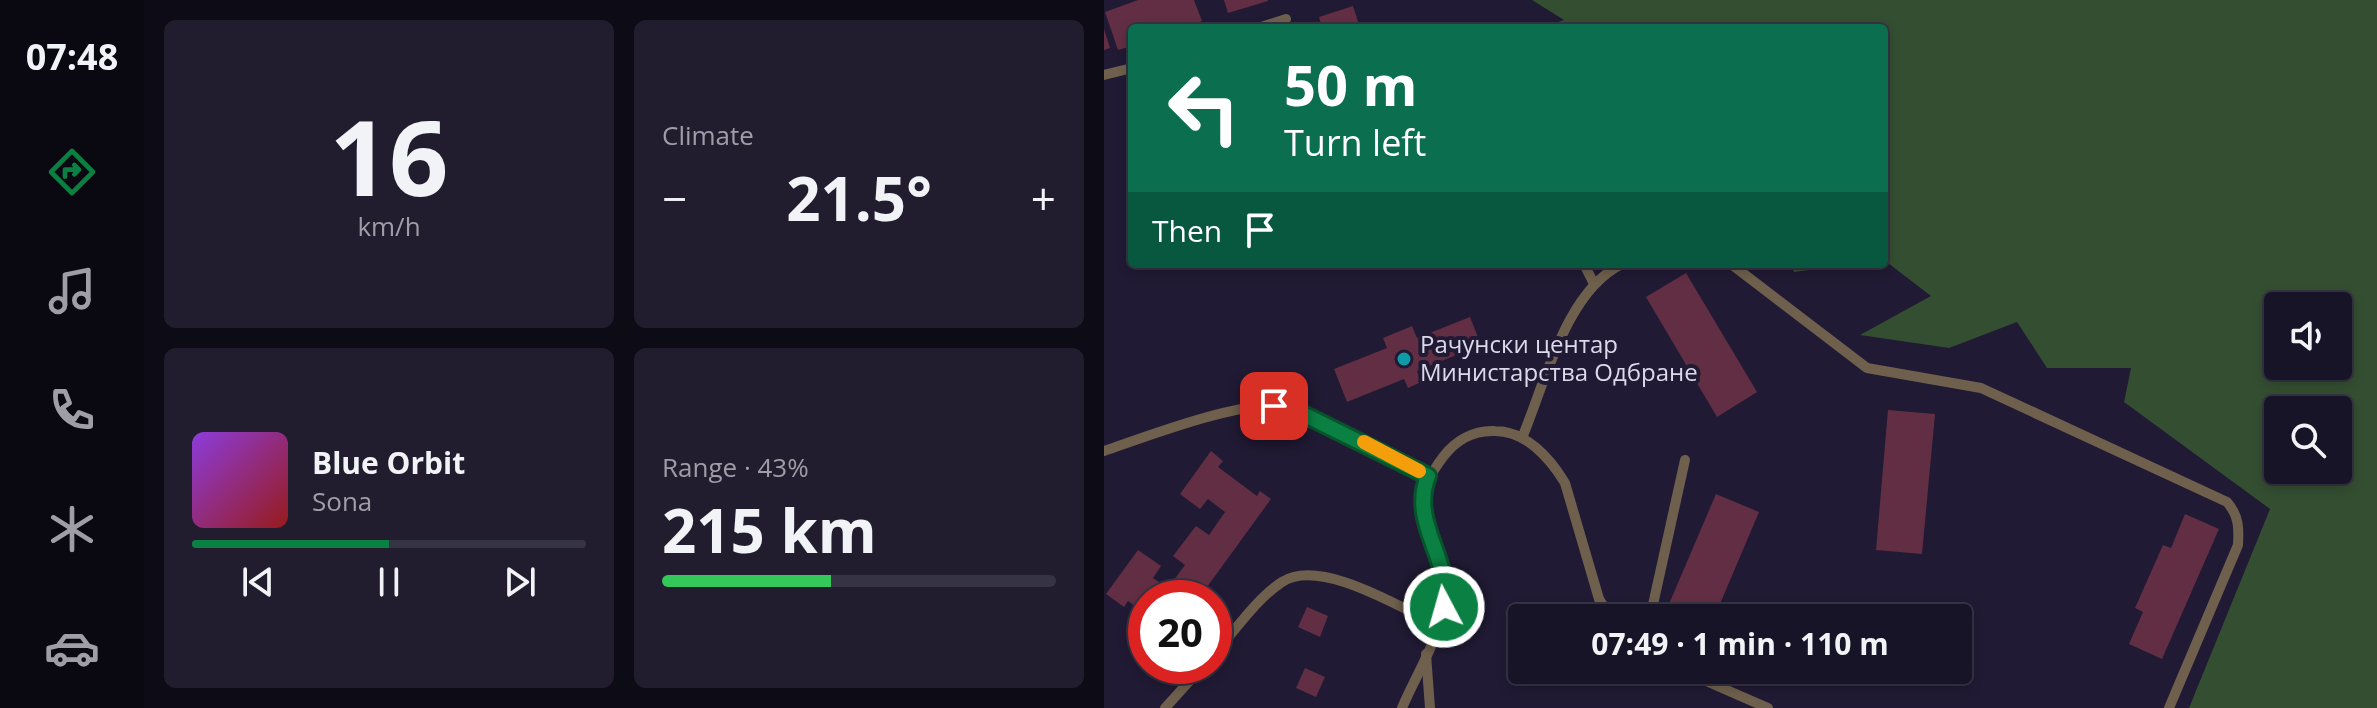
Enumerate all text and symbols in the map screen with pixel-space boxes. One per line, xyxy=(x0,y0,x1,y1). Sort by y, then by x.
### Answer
text: 07:48 xyxy=(26,32,118,81)
text: 50 m xyxy=(1284,46,1418,122)
icon: left xyxy=(1152,56,1256,160)
text: 16 xyxy=(330,85,448,226)
text: Climate xyxy=(662,117,754,153)
text: Turn left xyxy=(1284,118,1426,167)
icon: directions xyxy=(44,144,100,200)
text: 21.5° xyxy=(786,157,932,239)
text: − xyxy=(662,168,687,228)
text: + xyxy=(1031,168,1056,228)
text: km/h xyxy=(357,208,421,244)
icon: arrive xyxy=(1238,208,1282,252)
text: Then xyxy=(1152,210,1222,251)
icon: music xyxy=(44,263,100,319)
map controls xyxy=(2264,292,2352,484)
button: sound xyxy=(2264,292,2352,380)
place label: Рачунски центар Министарства Одбране xyxy=(1420,327,1698,388)
marker: Рачунски центар Министарства Одбране xyxy=(1395,350,1413,368)
pin xyxy=(1240,372,1308,440)
icon: phone xyxy=(44,382,100,438)
icon: arrive xyxy=(1252,384,1296,428)
button: search xyxy=(2264,396,2352,484)
text: Blue Orbit xyxy=(312,442,465,483)
text: Range · 43% xyxy=(662,449,809,485)
text: Sona xyxy=(312,483,372,519)
text: 215 km xyxy=(662,489,877,571)
icon: climate xyxy=(44,501,100,557)
icon: previous xyxy=(236,560,280,604)
icon: pause xyxy=(367,560,411,604)
icon: next xyxy=(498,560,542,604)
position arrow xyxy=(1402,565,1486,649)
speed limit sign: 20 xyxy=(1128,580,1232,684)
icon: car xyxy=(44,620,100,676)
text: 07:49 · 1 min · 110 m xyxy=(1591,623,1889,664)

